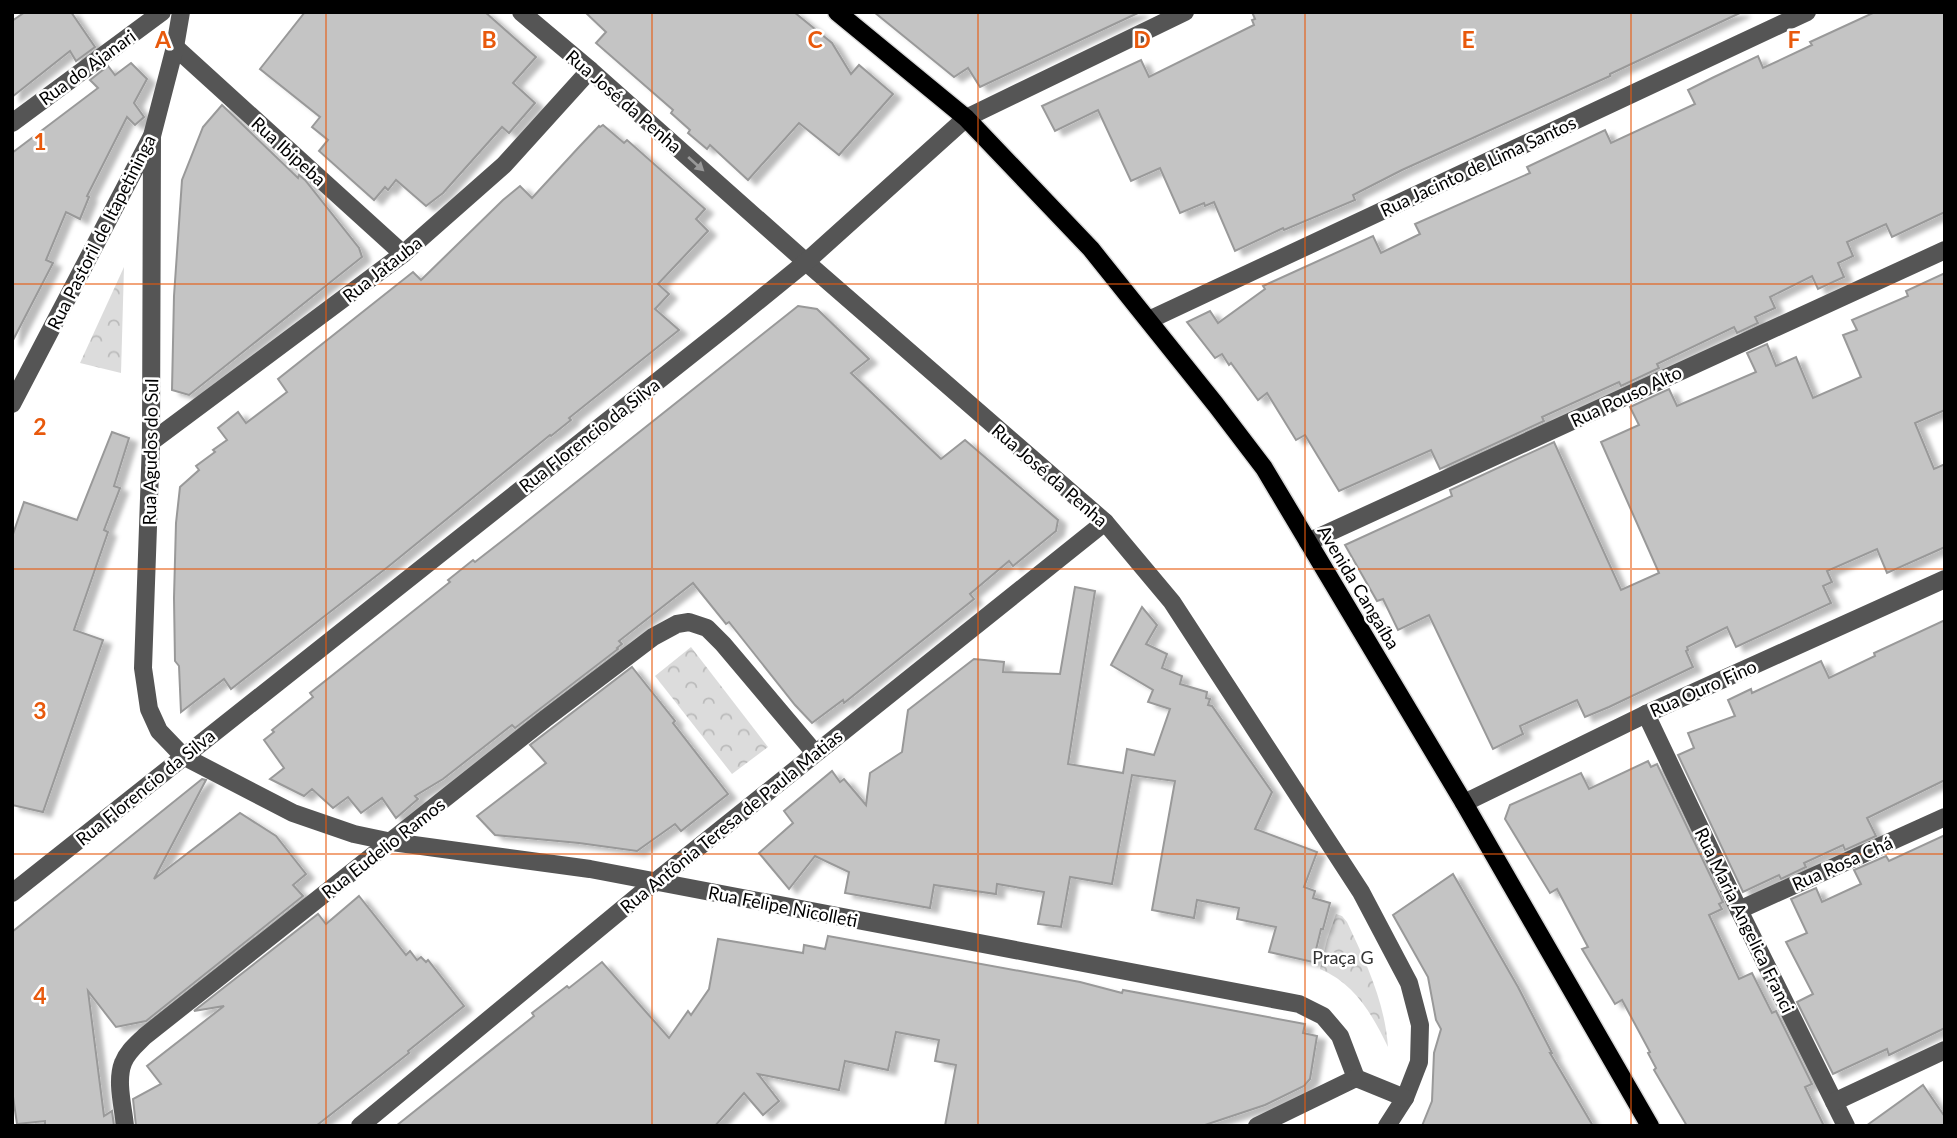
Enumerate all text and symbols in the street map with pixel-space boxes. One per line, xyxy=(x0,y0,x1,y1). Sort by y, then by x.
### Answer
street label: Rua do Ajanari xyxy=(34,25,140,109)
text: A xyxy=(154,25,172,53)
text: B xyxy=(481,25,497,53)
text: C xyxy=(807,25,823,53)
text: D xyxy=(1133,25,1151,53)
text: E xyxy=(1461,25,1475,53)
text: F xyxy=(1787,25,1801,53)
street label: Rua José da Penha xyxy=(562,45,686,157)
street label: Rua Jacinto de Lima Santos xyxy=(1377,111,1579,221)
street label: Rua Ibipeba xyxy=(247,112,331,190)
text: 1 xyxy=(33,127,47,155)
street label: Rua Pastoril de Itapetininga xyxy=(42,131,160,333)
one-way arrow xyxy=(687,156,704,171)
street label: Rua Jatauba xyxy=(338,231,426,307)
street label: Rua Pouso Alto xyxy=(1567,361,1685,431)
street label: Rua Florencio da Silva xyxy=(514,373,664,497)
street label: Rua Agudos do Sul xyxy=(138,378,162,526)
text: 2 xyxy=(33,412,47,440)
street label: Rua José da Penha xyxy=(988,419,1112,531)
street label: Avenida Cangaíba xyxy=(1313,521,1405,653)
street label: Rua Ouro Fino xyxy=(1646,655,1760,721)
text: 3 xyxy=(33,696,47,724)
street label: Rua Florencio da Silva xyxy=(71,724,219,850)
street label: Rua Antônia Teresa de Paula Matias xyxy=(615,724,847,918)
street label: Rua Eudelio Ramos xyxy=(317,793,449,903)
street label: Rua Maria Angelica Franci xyxy=(1691,824,1799,1016)
street label: Rua Rosa Chá xyxy=(1788,831,1896,895)
street label: Rua Felipe Nicolleti xyxy=(706,881,860,931)
park label: Praça G xyxy=(1312,946,1374,968)
text: 4 xyxy=(33,981,47,1009)

